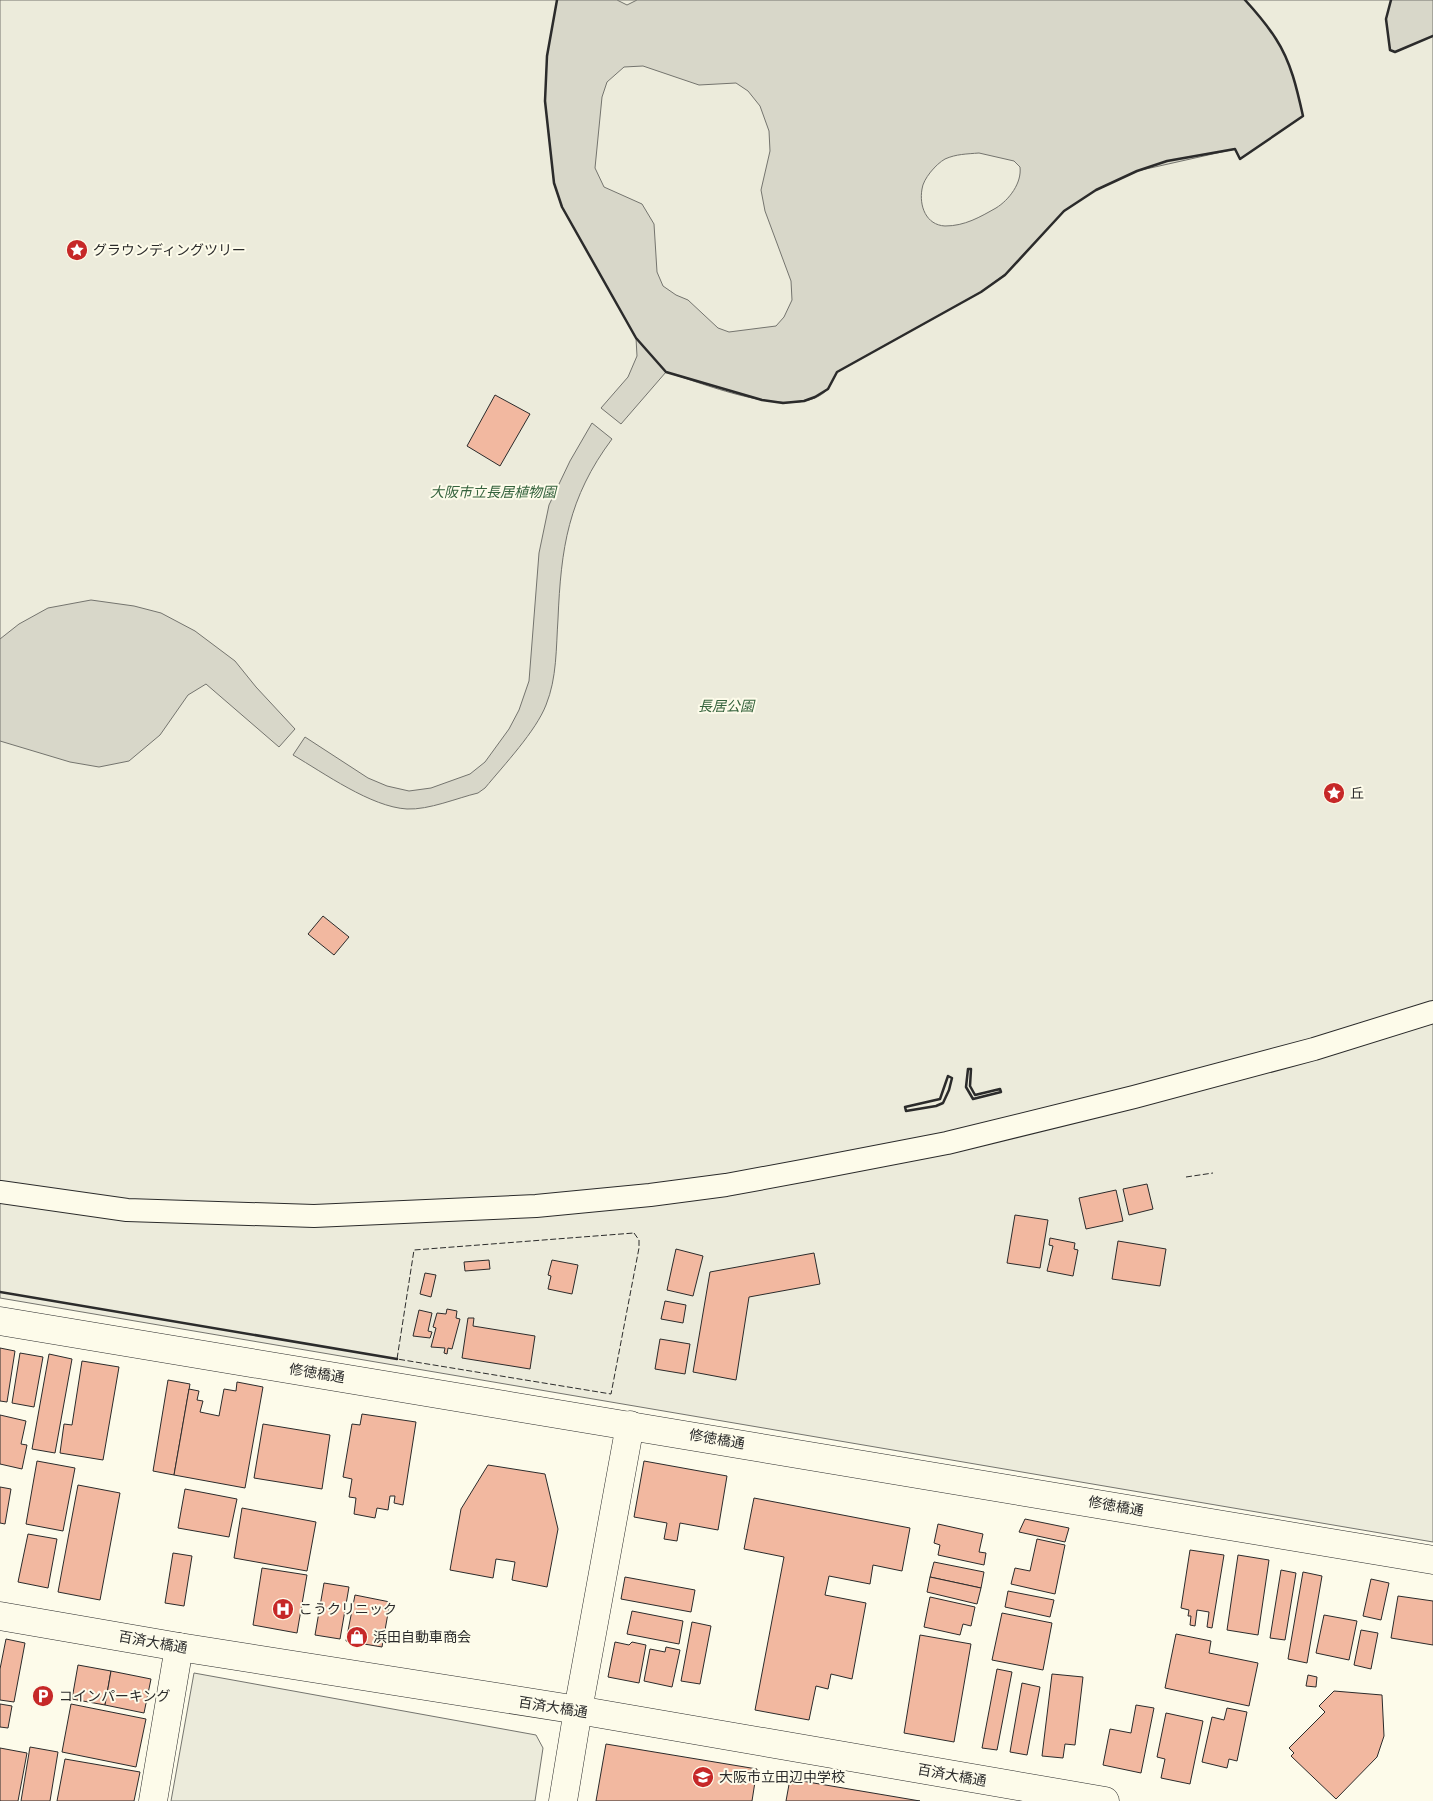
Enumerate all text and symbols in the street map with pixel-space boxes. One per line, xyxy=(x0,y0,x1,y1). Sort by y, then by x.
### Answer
place icon: グラウンディングツリー xyxy=(65,238,89,262)
place label: グラウンディングツリー xyxy=(93,241,246,259)
park label: 大阪市立長居植物園 xyxy=(430,483,558,501)
park label: 長居公園 xyxy=(698,697,756,715)
place icon: 丘 xyxy=(1322,781,1346,805)
place label: 丘 xyxy=(1350,784,1364,802)
street label: 修徳橋通 xyxy=(288,1360,346,1386)
street label: 修徳橋通 xyxy=(688,1425,746,1453)
street label: 修徳橋通 xyxy=(1087,1492,1145,1520)
hospital icon: こうクリニック xyxy=(271,1597,295,1621)
place label: こうクリニック xyxy=(299,1600,397,1618)
shop icon: 浜田自動車商会 xyxy=(345,1625,369,1649)
street label: 百済大橋通 xyxy=(117,1627,189,1657)
place label: 浜田自動車商会 xyxy=(373,1628,471,1646)
parking icon: コインパーキング xyxy=(31,1684,55,1708)
place label: コインパーキング xyxy=(59,1687,171,1705)
street label: 百済大橋通 xyxy=(517,1693,589,1721)
street label: 百済大橋通 xyxy=(916,1760,988,1790)
school or university icon: 大阪市立田辺中学校 xyxy=(691,1765,715,1789)
place label: 大阪市立田辺中学校 xyxy=(719,1768,845,1786)

